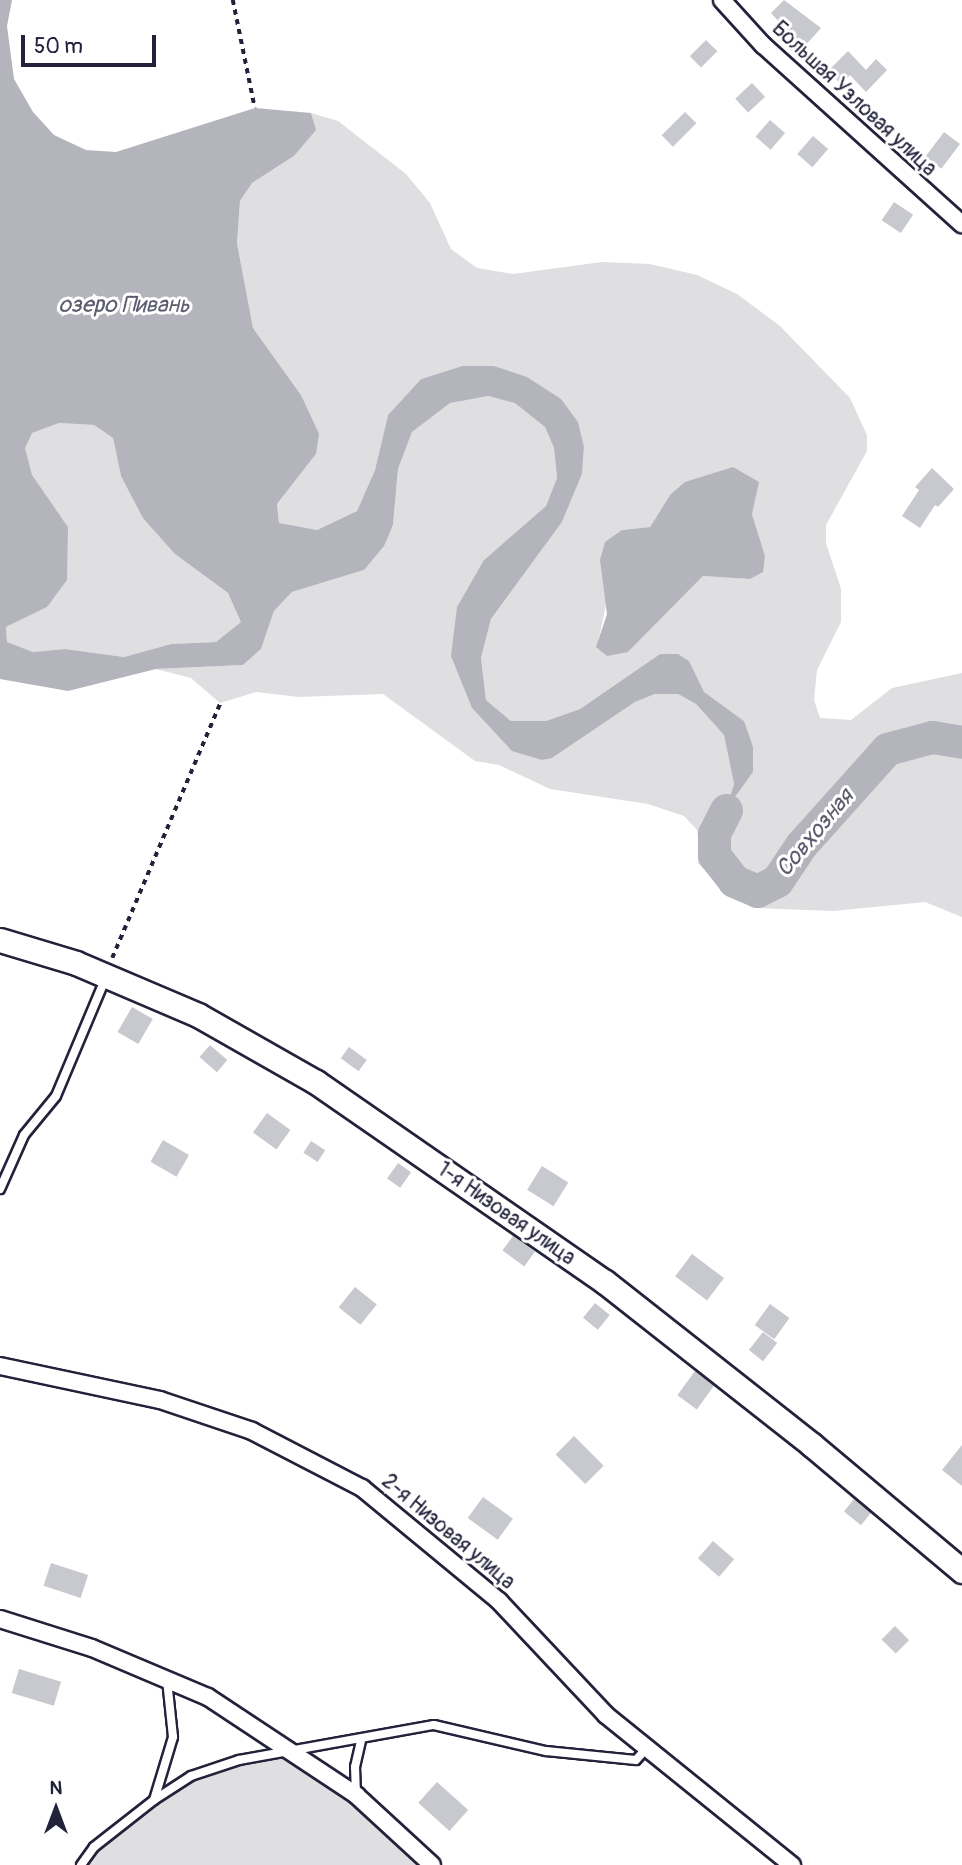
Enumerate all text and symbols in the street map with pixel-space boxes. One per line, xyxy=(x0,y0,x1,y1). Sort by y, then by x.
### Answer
street label: Большая Узловая улица xyxy=(767,16,941,182)
scale bar xyxy=(24,21,159,65)
text: 50 m xyxy=(34,33,83,60)
water label: озеро Пивань xyxy=(58,291,190,319)
water label: Совхозная xyxy=(770,784,860,882)
street label: 1-я Низовая улица xyxy=(432,1157,580,1271)
street label: 2-я Низовая улица xyxy=(376,1469,520,1595)
north arrow xyxy=(21,1774,91,1844)
text: N xyxy=(50,1776,62,1800)

